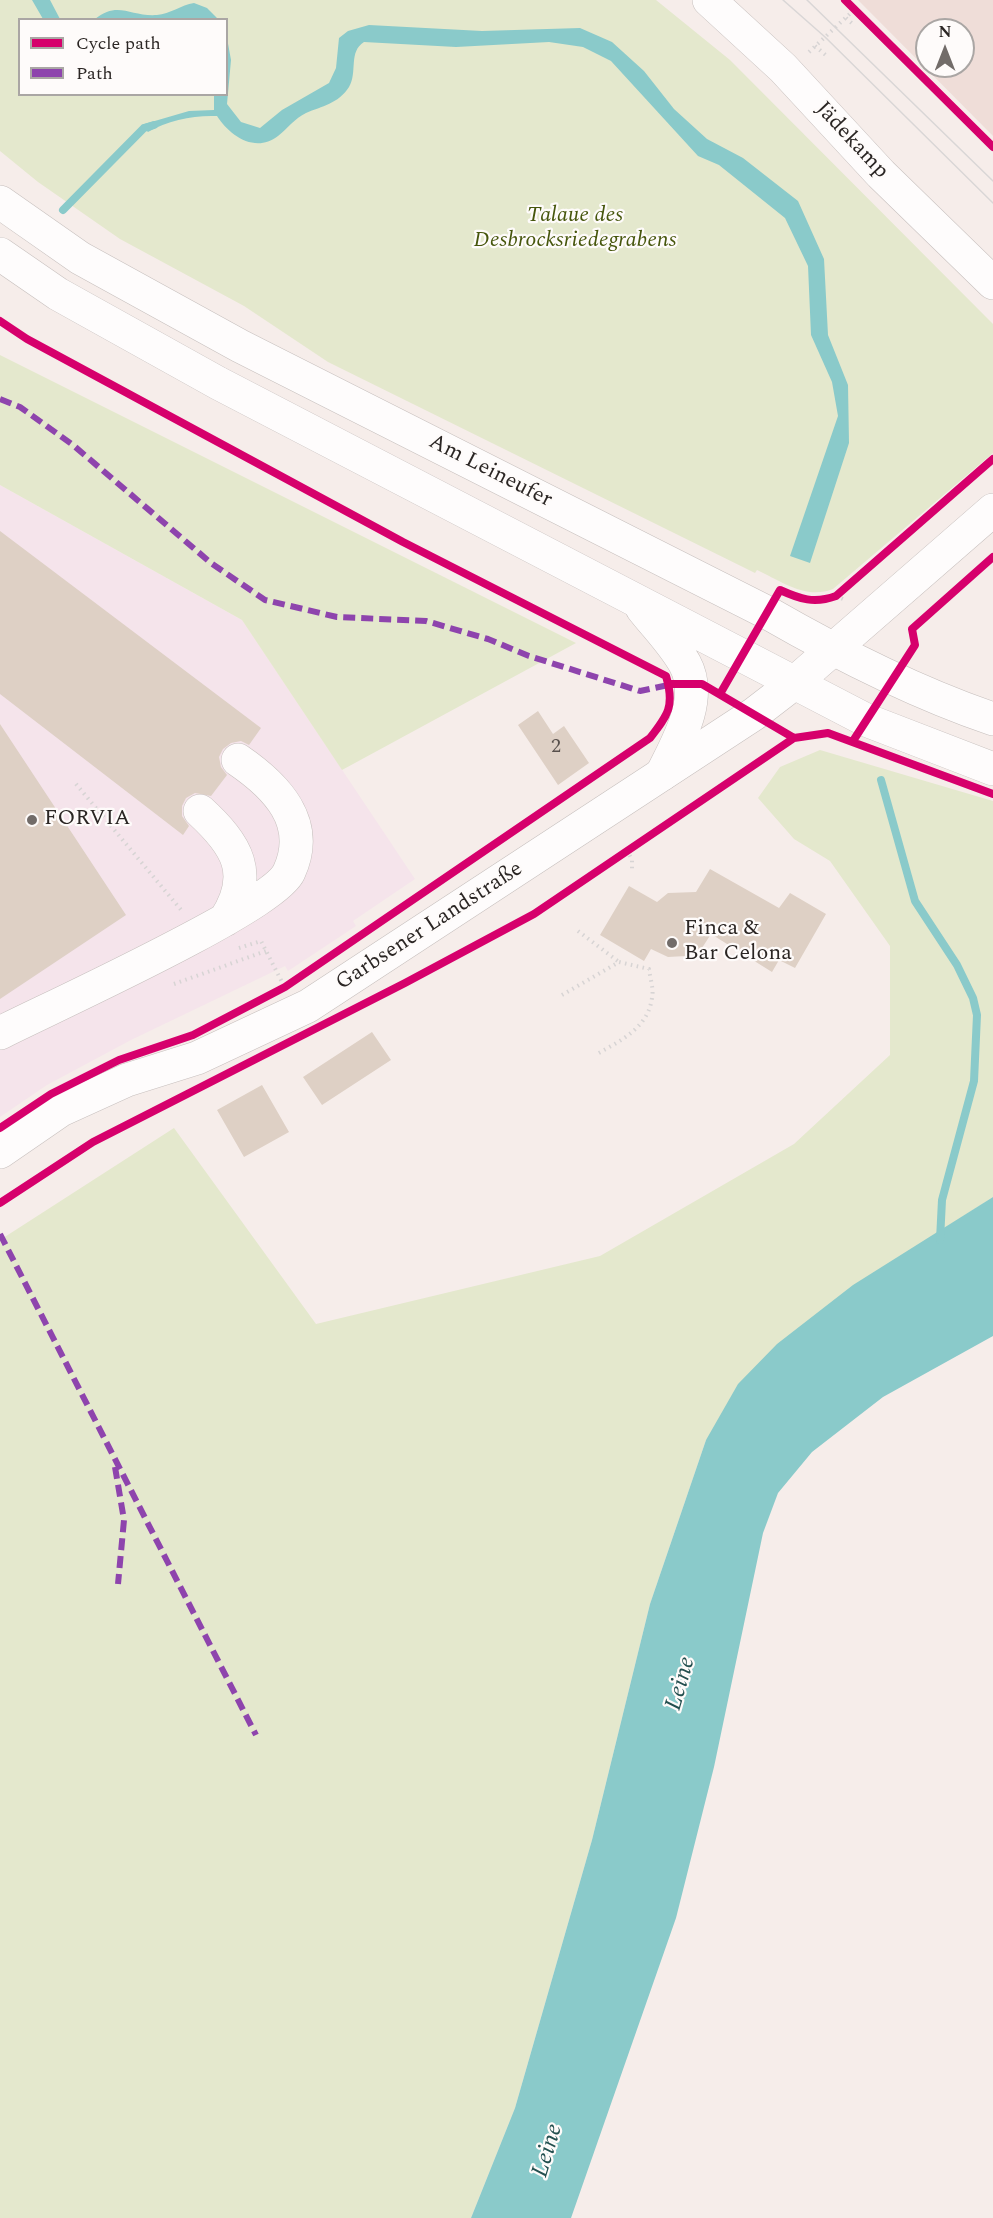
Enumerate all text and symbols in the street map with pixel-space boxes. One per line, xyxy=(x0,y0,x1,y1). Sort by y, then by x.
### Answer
legend xyxy=(18,18,228,96)
north arrow xyxy=(915,18,975,78)
text: N xyxy=(938,20,952,44)
text: Cycle path xyxy=(76,30,161,57)
text: Path xyxy=(76,60,113,87)
street label: Jädekamp xyxy=(809,97,893,185)
park label: Talaue des Desbrocksriedegrabens xyxy=(474,204,676,255)
street label: Am Leineufer xyxy=(424,430,556,514)
house number: 2 xyxy=(551,736,561,760)
place label: FORVIA xyxy=(44,807,131,833)
marker: FORVIA xyxy=(25,813,39,827)
street label: Garbsener Landstraße xyxy=(332,857,528,997)
place label: Finca & Bar Celona xyxy=(684,917,792,968)
marker: Finca & Bar Celona xyxy=(665,936,679,950)
water label: Leine xyxy=(661,1654,703,1714)
water label: Leine xyxy=(527,2121,571,2181)

